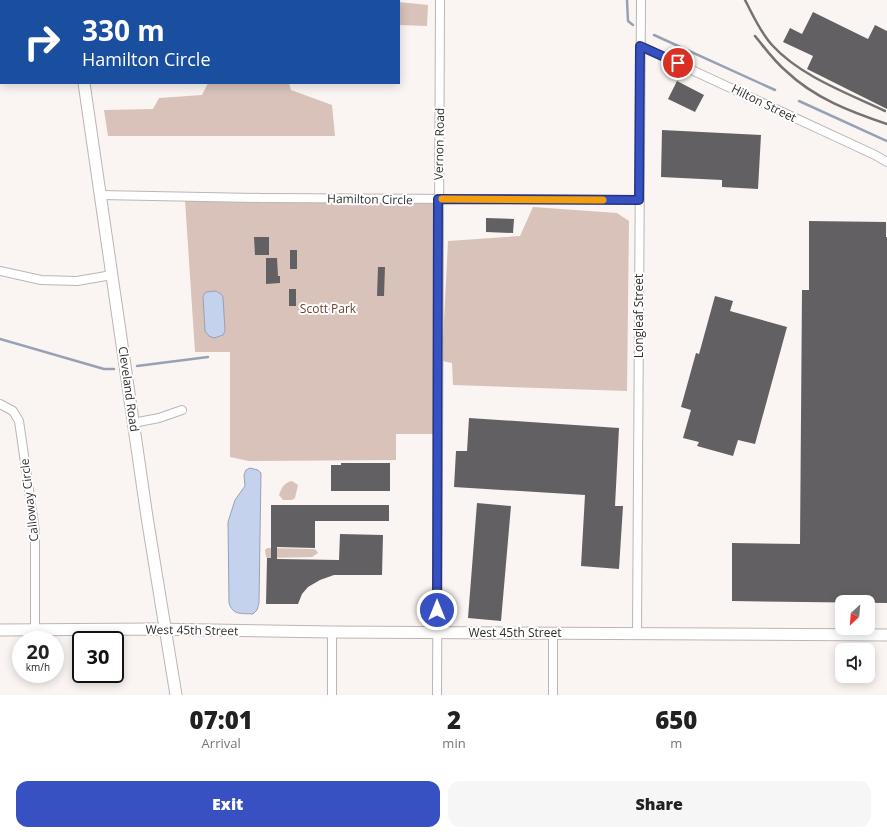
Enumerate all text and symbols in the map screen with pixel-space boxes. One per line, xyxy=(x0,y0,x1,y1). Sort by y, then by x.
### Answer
text: 330 m xyxy=(82,11,165,49)
icon: right xyxy=(16,16,68,68)
pin xyxy=(661,46,695,80)
text: Hamilton Circle xyxy=(82,47,211,71)
icon: arrive xyxy=(667,52,689,74)
street label: Hilton Street xyxy=(729,80,799,126)
street label: Vernon Road xyxy=(430,108,448,180)
street label: Hamilton Circle xyxy=(327,190,413,208)
street label: Longleaf Street xyxy=(630,274,647,358)
park label: Scott Park xyxy=(300,300,357,317)
street label: Cleveland Road xyxy=(115,345,143,433)
street label: Calloway Circle xyxy=(15,457,43,543)
position arrow xyxy=(416,589,458,631)
north arrow xyxy=(835,595,875,635)
map controls xyxy=(835,595,875,683)
street label: West 45th Street xyxy=(145,621,239,639)
street label: West 45th Street xyxy=(469,624,561,641)
speed limit sign: 30 xyxy=(72,631,124,683)
text: 20 xyxy=(27,638,49,665)
button: sound xyxy=(835,643,875,683)
text: km/h xyxy=(26,660,50,674)
text: 07:01 xyxy=(190,703,253,736)
text: 2 xyxy=(447,703,461,736)
text: 650 xyxy=(655,703,697,736)
text: Arrival xyxy=(202,734,241,752)
text: min xyxy=(442,734,466,752)
text: m xyxy=(670,734,682,752)
button: Exit xyxy=(16,781,440,827)
button: Share xyxy=(448,781,871,827)

